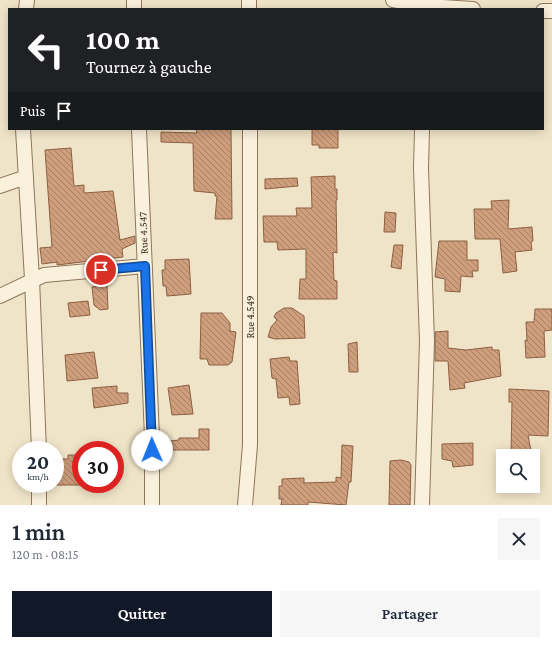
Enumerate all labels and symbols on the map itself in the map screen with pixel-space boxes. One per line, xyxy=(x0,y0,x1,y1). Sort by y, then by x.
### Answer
street label: Rue 4.547 xyxy=(136,212,150,254)
pin xyxy=(84,253,118,287)
street label: Rue 4.549 xyxy=(244,295,256,339)
position arrow xyxy=(131,429,173,471)
speed limit sign: 30 xyxy=(72,441,124,493)

